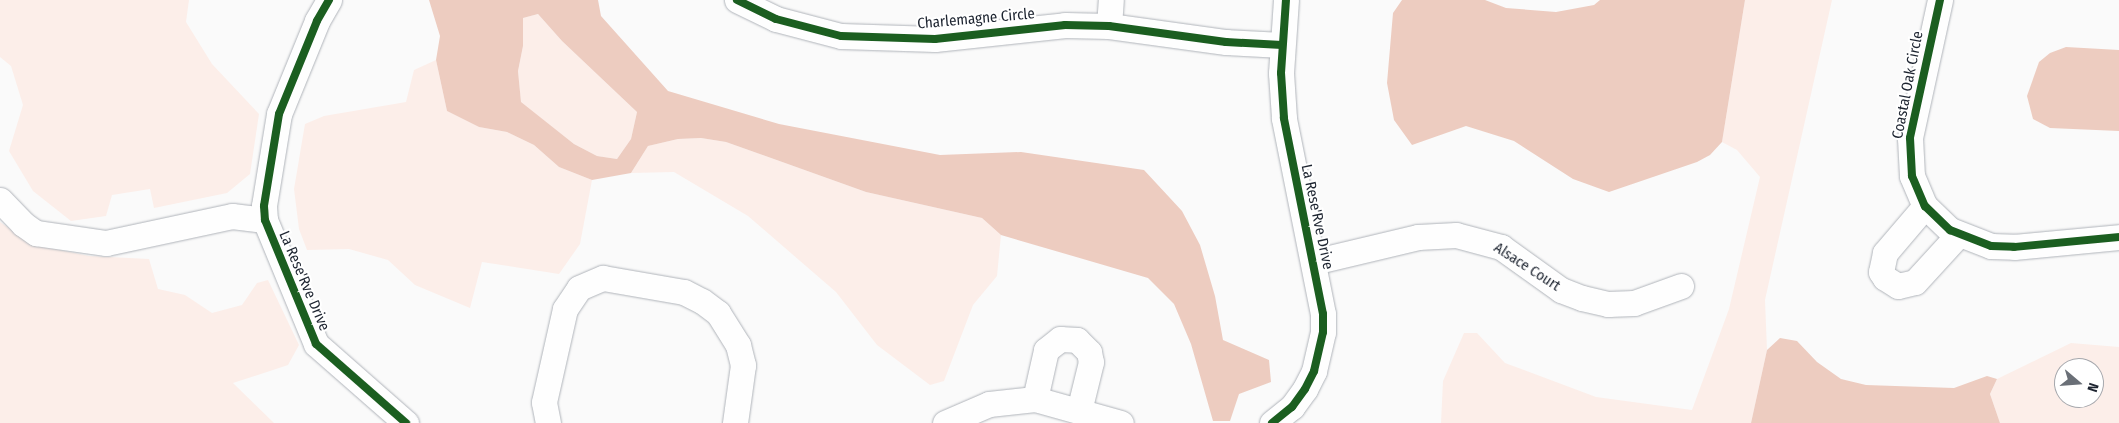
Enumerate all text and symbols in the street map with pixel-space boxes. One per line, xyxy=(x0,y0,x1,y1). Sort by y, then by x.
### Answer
street label: Charlemagne Circle xyxy=(917,5,1035,33)
street label: Coastal Oak Circle xyxy=(1889,30,1927,140)
street label: La Rese'Rve Drive xyxy=(1297,163,1337,271)
street label: La Rese'Rve Drive xyxy=(275,228,333,334)
street label: Alsace Court xyxy=(1490,239,1564,295)
north arrow xyxy=(2054,358,2104,408)
text: N xyxy=(2083,381,2102,394)

